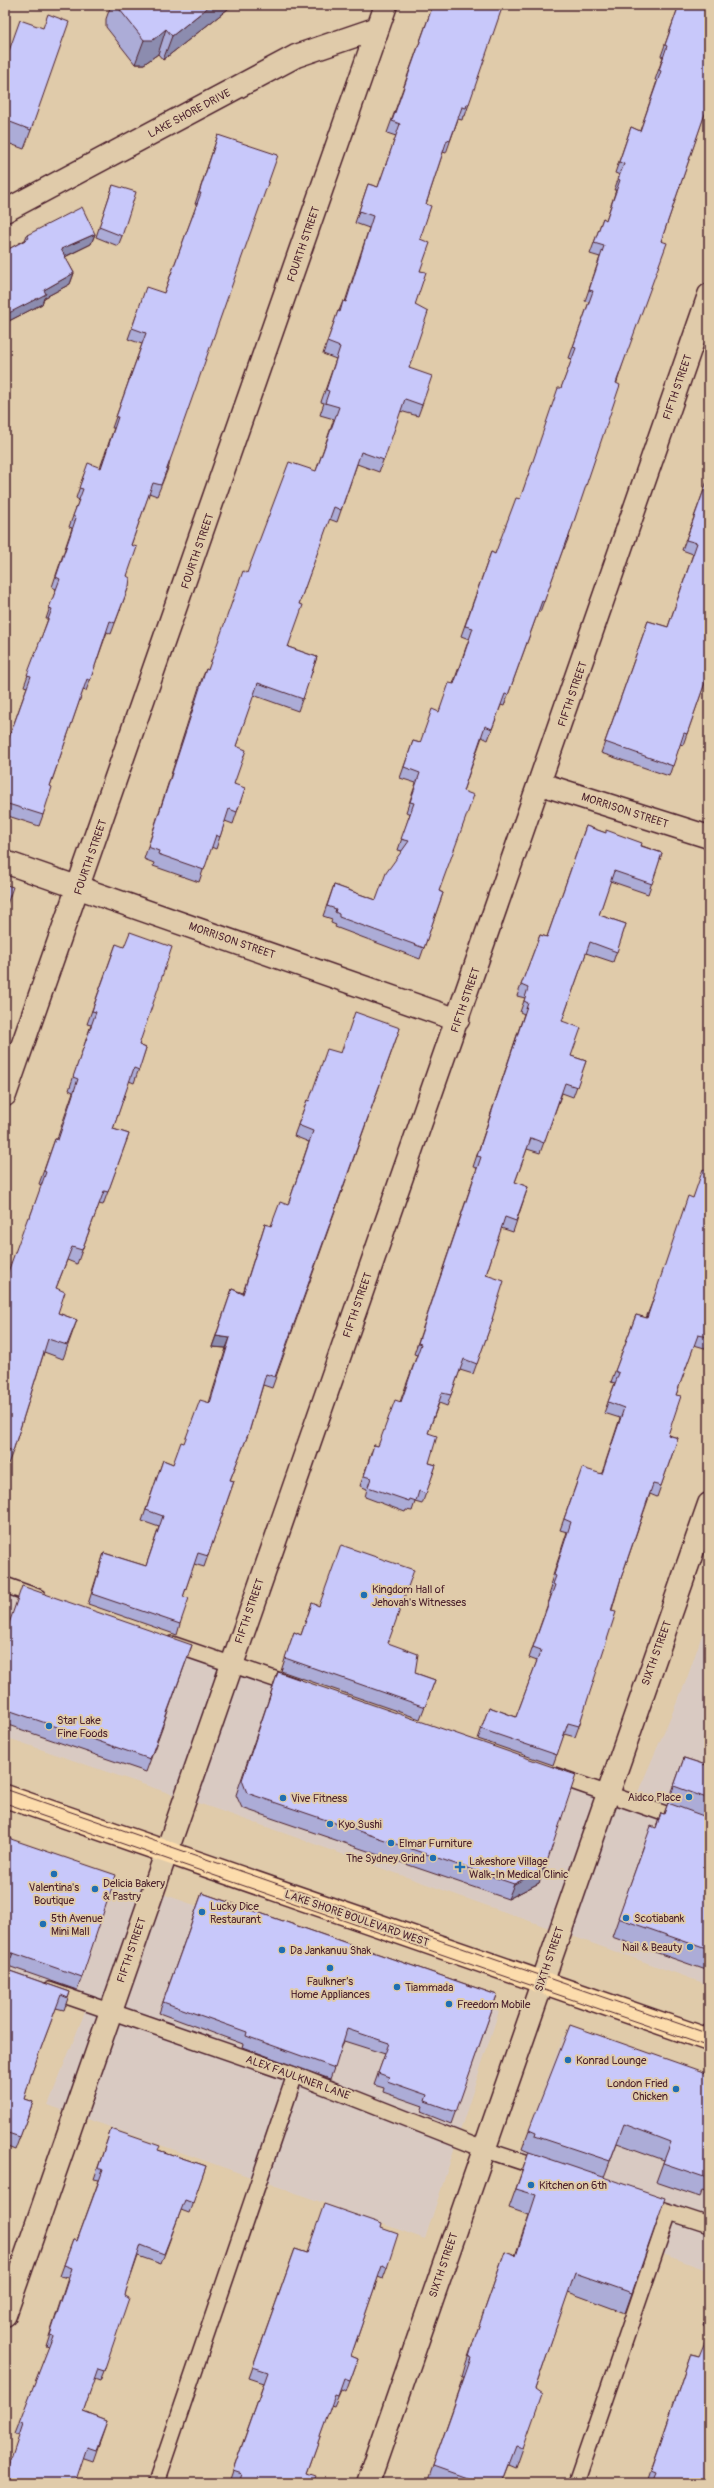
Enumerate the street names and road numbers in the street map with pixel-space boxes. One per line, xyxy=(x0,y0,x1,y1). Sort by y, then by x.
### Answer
street label: LAKE SHORE DRIVE xyxy=(146,86,233,141)
street label: FOURTH STREET xyxy=(284,205,323,284)
street label: FIFTH STREET xyxy=(660,353,695,422)
street label: FOURTH STREET xyxy=(178,512,217,591)
street label: FIFTH STREET xyxy=(555,660,590,729)
street label: MORRISON STREET xyxy=(580,790,670,831)
street label: FOURTH STREET xyxy=(71,818,110,897)
street label: MORRISON STREET xyxy=(187,920,277,961)
street label: FIFTH STREET xyxy=(448,966,483,1035)
street label: FIFTH STREET xyxy=(340,1271,375,1340)
street label: FIFTH STREET xyxy=(232,1577,267,1646)
street label: SIXTH STREET xyxy=(639,1619,674,1687)
street label: LAKE SHORE BOULEVARD WEST xyxy=(283,1888,431,1949)
street label: FIFTH STREET xyxy=(114,1916,149,1985)
street label: SIXTH STREET xyxy=(532,1925,567,1993)
street label: ALEX FAULKNER LANE xyxy=(244,2053,352,2102)
street label: SIXTH STREET xyxy=(426,2231,461,2299)

